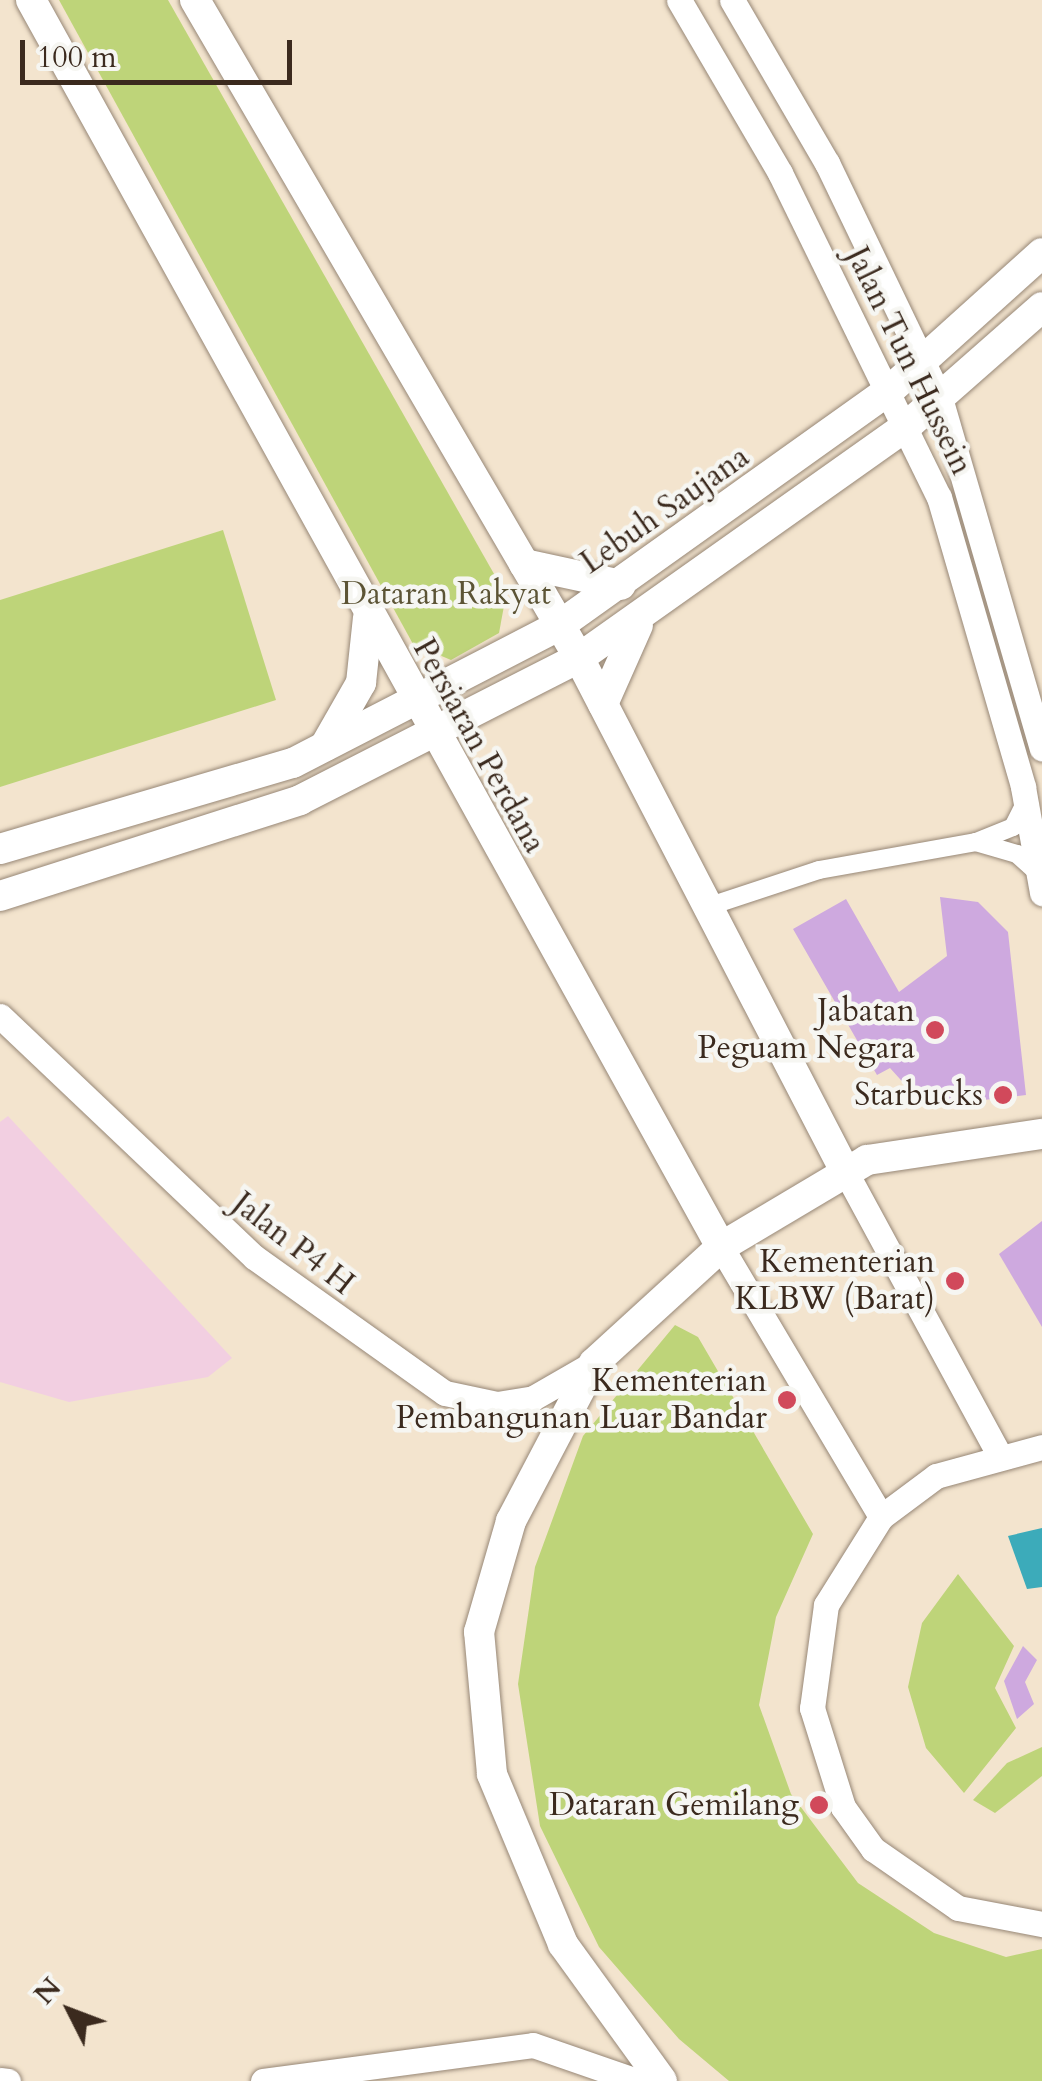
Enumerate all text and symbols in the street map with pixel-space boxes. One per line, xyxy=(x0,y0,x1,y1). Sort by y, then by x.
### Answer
scale bar xyxy=(25,20,298,82)
text: 100 m xyxy=(37,37,117,78)
street label: Jalan Tun Hussein xyxy=(837,241,981,481)
street label: Lebuh Saujana xyxy=(573,438,757,582)
park label: Dataran Rakyat xyxy=(341,575,551,613)
street label: Persiaran Perdana xyxy=(404,632,554,860)
place label: Jabatan Peguam Negara xyxy=(697,993,915,1068)
marker: Jabatan Peguam Negara xyxy=(924,1019,946,1041)
place label: Starbucks xyxy=(854,1076,983,1114)
marker: Starbucks xyxy=(992,1084,1014,1106)
street label: Jalan P4 H xyxy=(224,1185,362,1303)
place label: Kementerian KLBW (Barat) xyxy=(735,1244,935,1319)
marker: Kementerian KLBW (Barat) xyxy=(944,1270,966,1292)
place label: Kementerian Pembangunan Luar Bandar xyxy=(396,1363,767,1438)
marker: Kementerian Pembangunan Luar Bandar xyxy=(776,1389,798,1411)
place label: Dataran Gemilang xyxy=(549,1786,799,1824)
marker: Dataran Gemilang xyxy=(808,1794,830,1816)
north arrow xyxy=(20,1961,120,2061)
text: N xyxy=(25,1969,70,2013)

